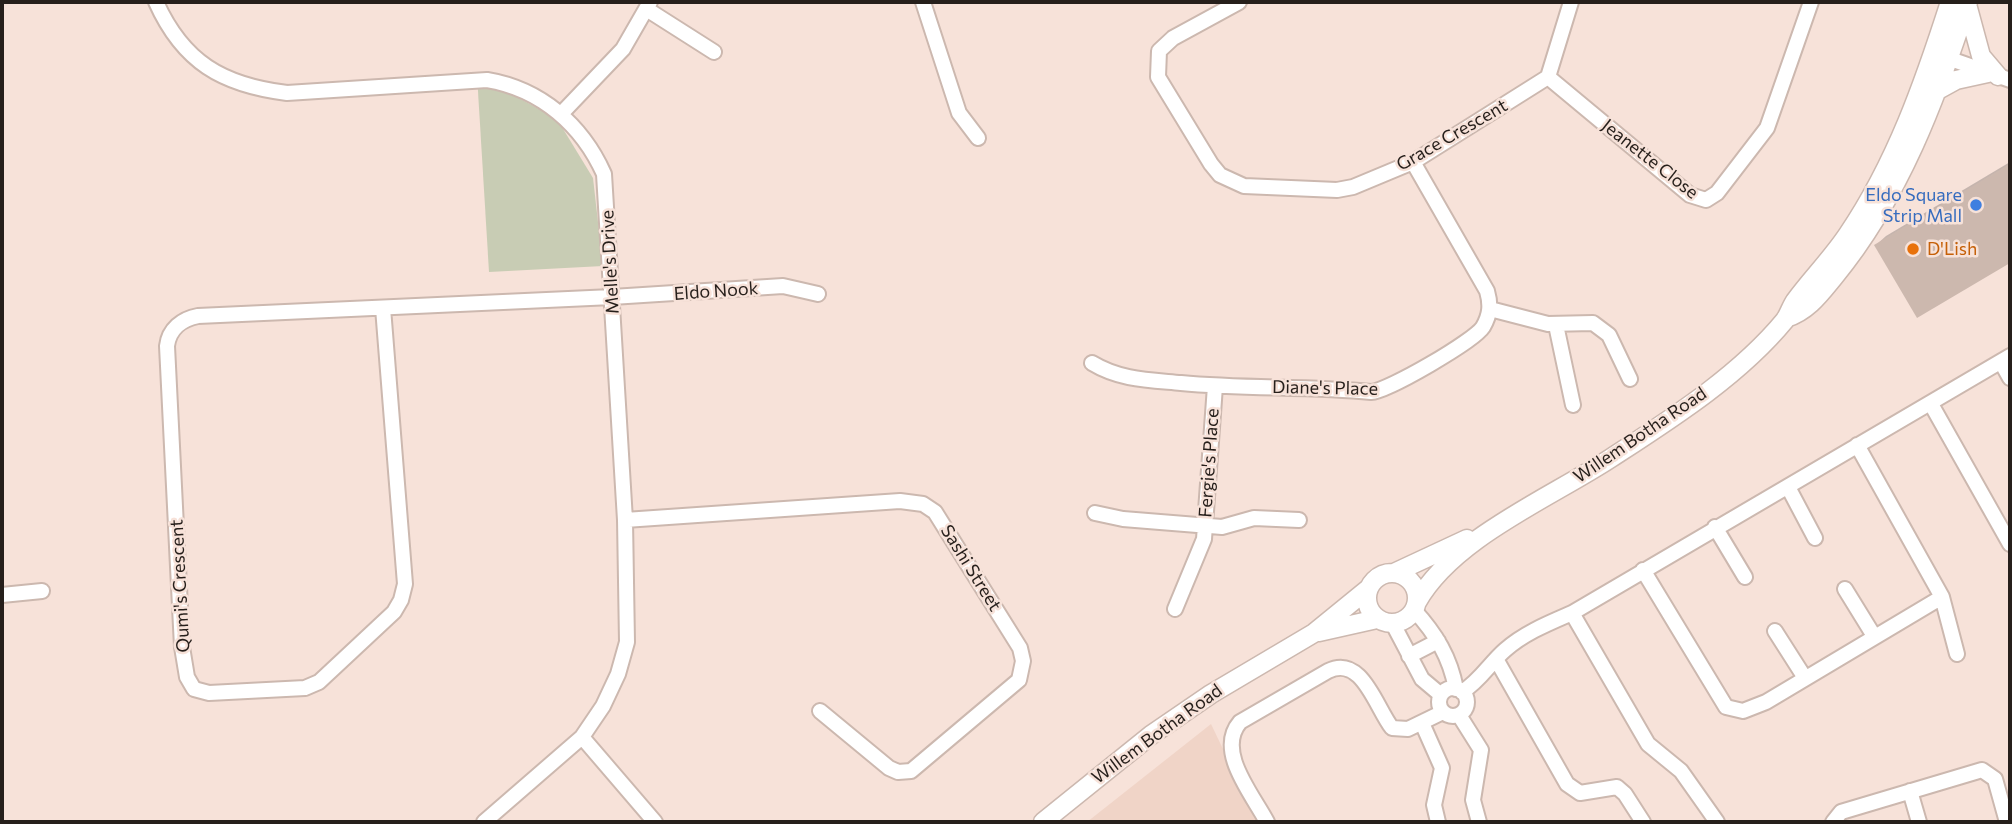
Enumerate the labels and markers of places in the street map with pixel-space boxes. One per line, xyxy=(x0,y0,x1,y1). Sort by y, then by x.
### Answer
place label: Eldo Square Strip Mall xyxy=(1865,184,1962,227)
marker: Eldo Square Strip Mall xyxy=(1968,197,1984,213)
place label: D'Lish xyxy=(1927,238,1977,260)
marker: D'Lish xyxy=(1905,241,1921,257)

